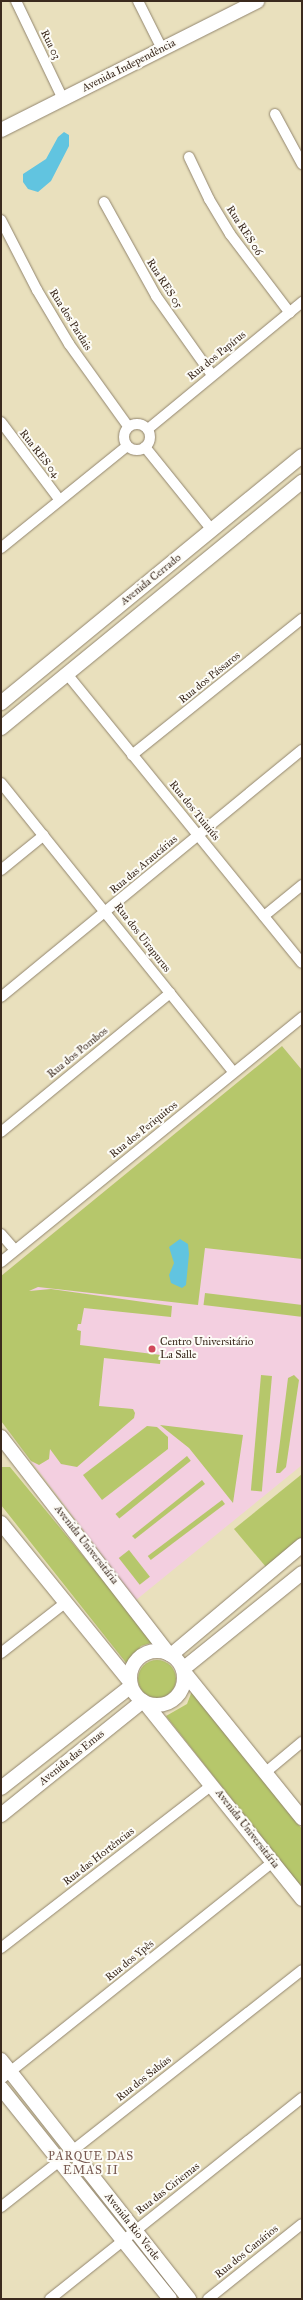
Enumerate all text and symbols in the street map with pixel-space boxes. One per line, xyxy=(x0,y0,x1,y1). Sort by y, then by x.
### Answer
street label: Rua 03 xyxy=(37,28,63,62)
street label: Avenida Independência xyxy=(80,37,178,95)
street label: Rua RES 06 xyxy=(223,204,265,258)
street label: Rua RES 05 xyxy=(143,257,185,311)
street label: Rua dos Pardais xyxy=(46,287,94,353)
street label: Rua dos Papírus xyxy=(185,328,249,384)
street label: Rua RES 04 xyxy=(16,427,62,481)
street label: Avenida Cerrado xyxy=(118,551,184,609)
street label: Rua dos Pássaros xyxy=(177,649,243,707)
street label: Rua dos Tuiuiús xyxy=(166,779,222,843)
street label: Rua das Araucárias xyxy=(108,833,180,897)
street label: Rua dos Uirapurus xyxy=(111,901,173,975)
street label: Rua dos Pombos xyxy=(45,1025,111,1081)
street label: Rua dos Periquitos xyxy=(107,1099,181,1161)
place label: Centro Universitário La Salle xyxy=(160,1336,253,1362)
marker: Centro Universitário La Salle xyxy=(147,1344,157,1354)
street label: Avenida Universitária xyxy=(51,1503,121,1587)
street label: Avenida das Emas xyxy=(37,1728,107,1788)
street label: Avenida Universitária xyxy=(212,1787,282,1871)
street label: Rua das Hortências xyxy=(61,1825,137,1889)
street label: Rua dos Ypês xyxy=(103,1938,157,1984)
street label: Rua dos Sabías xyxy=(114,2053,174,2105)
district label: PARQUE DAS EMAS II xyxy=(48,2150,134,2178)
street label: Rua das Ciriemas xyxy=(134,2160,202,2218)
street label: Avenida Rio Verde xyxy=(101,2190,163,2264)
street label: Rua dos Canários xyxy=(213,2222,281,2282)

